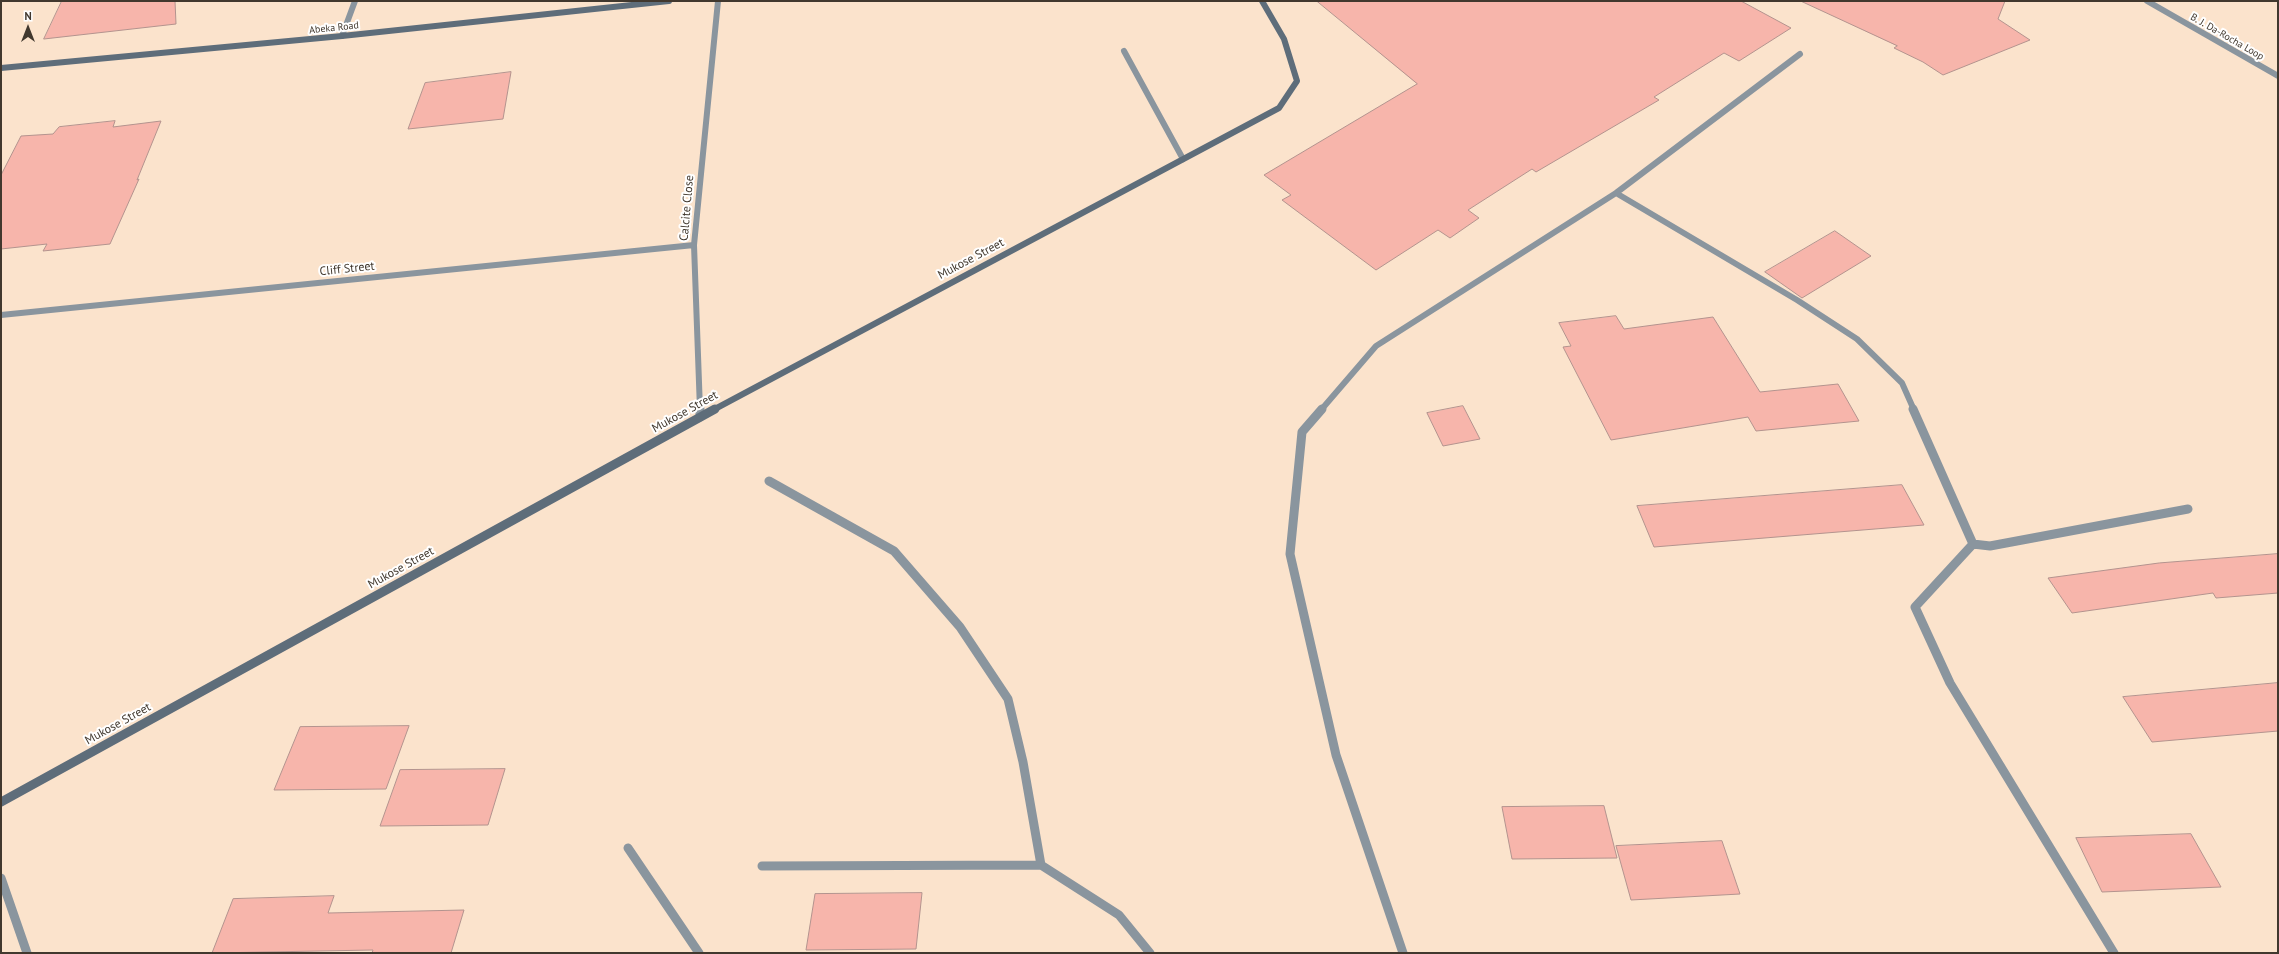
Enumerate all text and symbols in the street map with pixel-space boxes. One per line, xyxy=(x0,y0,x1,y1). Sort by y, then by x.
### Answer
north arrow xyxy=(8,8,48,48)
text: N xyxy=(24,9,32,23)
street label: B. J. Da-Rocha Loop xyxy=(2188,11,2266,63)
street label: Abeka Road xyxy=(309,19,359,37)
street label: Calcite Close xyxy=(677,175,697,241)
street label: Mukose Street xyxy=(935,236,1007,282)
street label: Cliff Street xyxy=(319,259,375,279)
street label: Mukose Street xyxy=(650,388,720,436)
street label: Mukose Street xyxy=(366,544,436,592)
street label: Mukose Street xyxy=(83,700,153,748)

